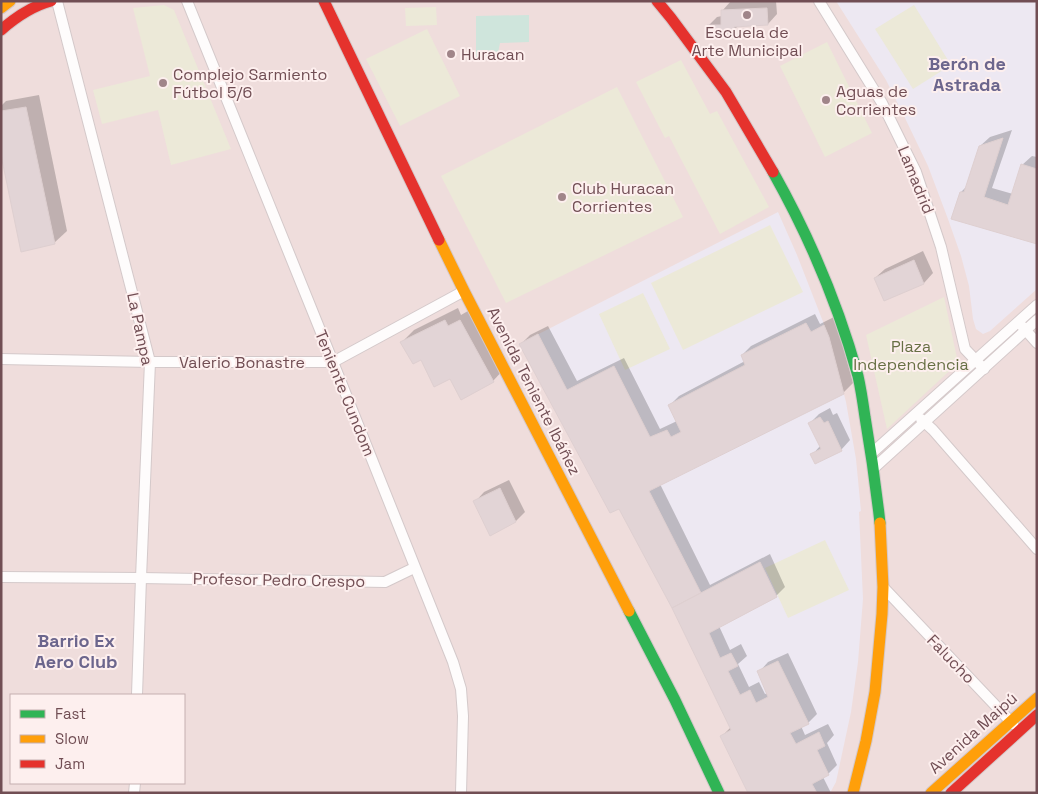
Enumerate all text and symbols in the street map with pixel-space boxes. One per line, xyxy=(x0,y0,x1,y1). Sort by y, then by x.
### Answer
marker: Escuela de Arte Municipal xyxy=(741,9,753,21)
place label: Escuela de Arte Municipal xyxy=(691,22,803,61)
place label: Huracan xyxy=(461,44,525,65)
marker: Huracan xyxy=(445,48,457,60)
district label: Berón de Astrada xyxy=(928,52,1006,96)
place label: Complejo Sarmiento Fútbol 5/6 xyxy=(173,64,327,103)
marker: Complejo Sarmiento Fútbol 5/6 xyxy=(157,77,169,89)
place label: Aguas de Corrientes xyxy=(836,81,916,120)
marker: Aguas de Corrientes xyxy=(820,94,832,106)
street label: Lamadrid xyxy=(893,143,939,217)
place label: Club Huracan Corrientes xyxy=(572,178,674,217)
marker: Club Huracan Corrientes xyxy=(556,191,568,203)
street label: La Pampa xyxy=(122,291,158,367)
street label: Avenida Teniente Ibáñez xyxy=(482,303,586,479)
street label: Teniente Cundom xyxy=(310,327,380,459)
park label: Plaza Independencia xyxy=(853,336,969,375)
street label: Valerio Bonastre xyxy=(179,352,305,373)
street label: Profesor Pedro Crespo xyxy=(193,568,365,592)
district label: Barrio Ex Aero Club xyxy=(34,629,118,673)
street label: Falucho xyxy=(922,630,980,688)
street label: Avenida Maipú xyxy=(924,688,1022,778)
legend xyxy=(10,694,185,784)
text: Fast xyxy=(55,704,86,723)
text: Slow xyxy=(55,729,89,748)
text: Jam xyxy=(55,754,85,773)

